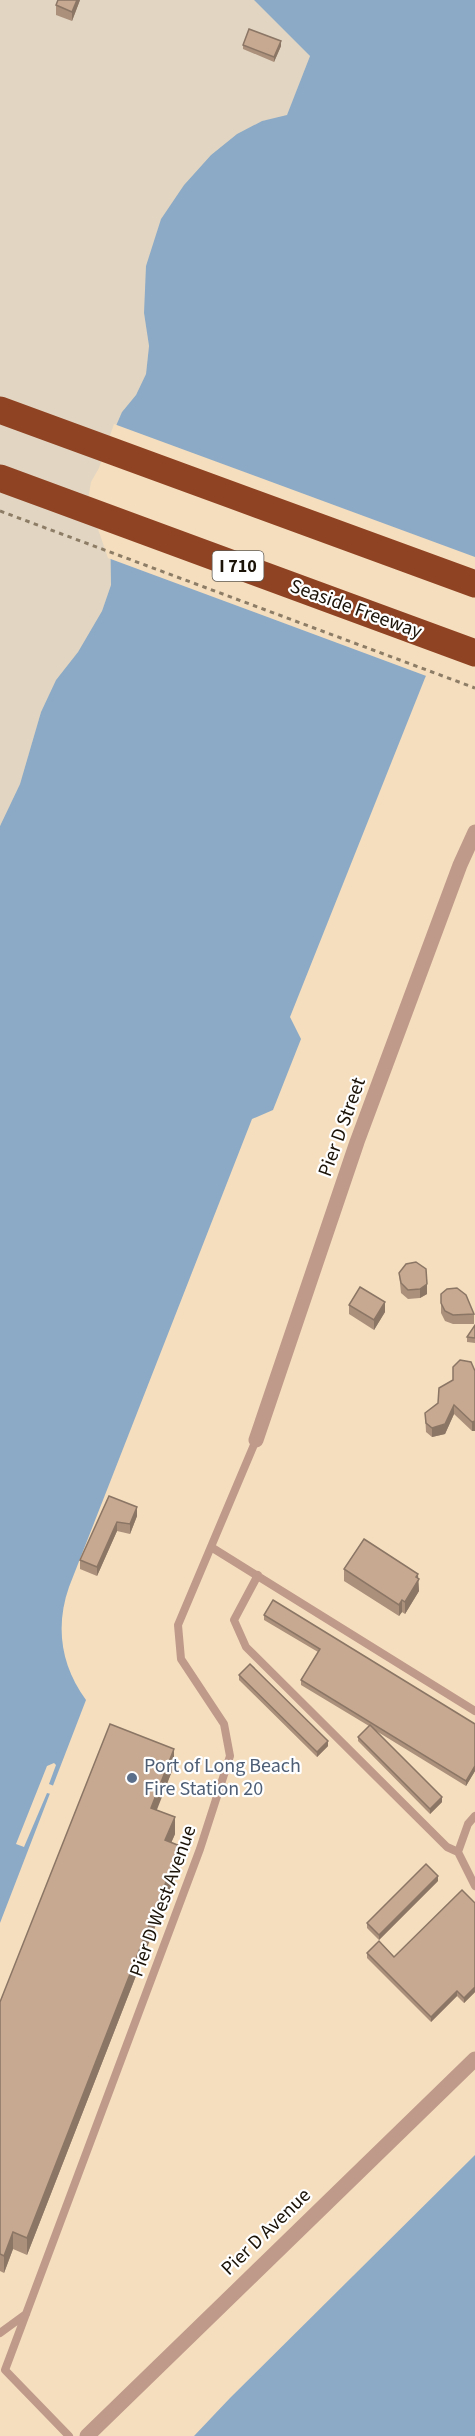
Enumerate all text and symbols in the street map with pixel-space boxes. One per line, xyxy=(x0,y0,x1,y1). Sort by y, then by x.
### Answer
road number: I 710 xyxy=(212,551,264,581)
street label: Seaside Freeway xyxy=(286,572,426,646)
street label: Pier D Street xyxy=(311,1073,373,1180)
place label: Port of Long Beach Fire Station 20 xyxy=(144,1752,301,1803)
marker: Port of Long Beach Fire Station 20 xyxy=(125,1771,139,1785)
street label: Pier D West Avenue xyxy=(123,1821,203,1981)
street label: Pier D Avenue xyxy=(215,2182,317,2282)

